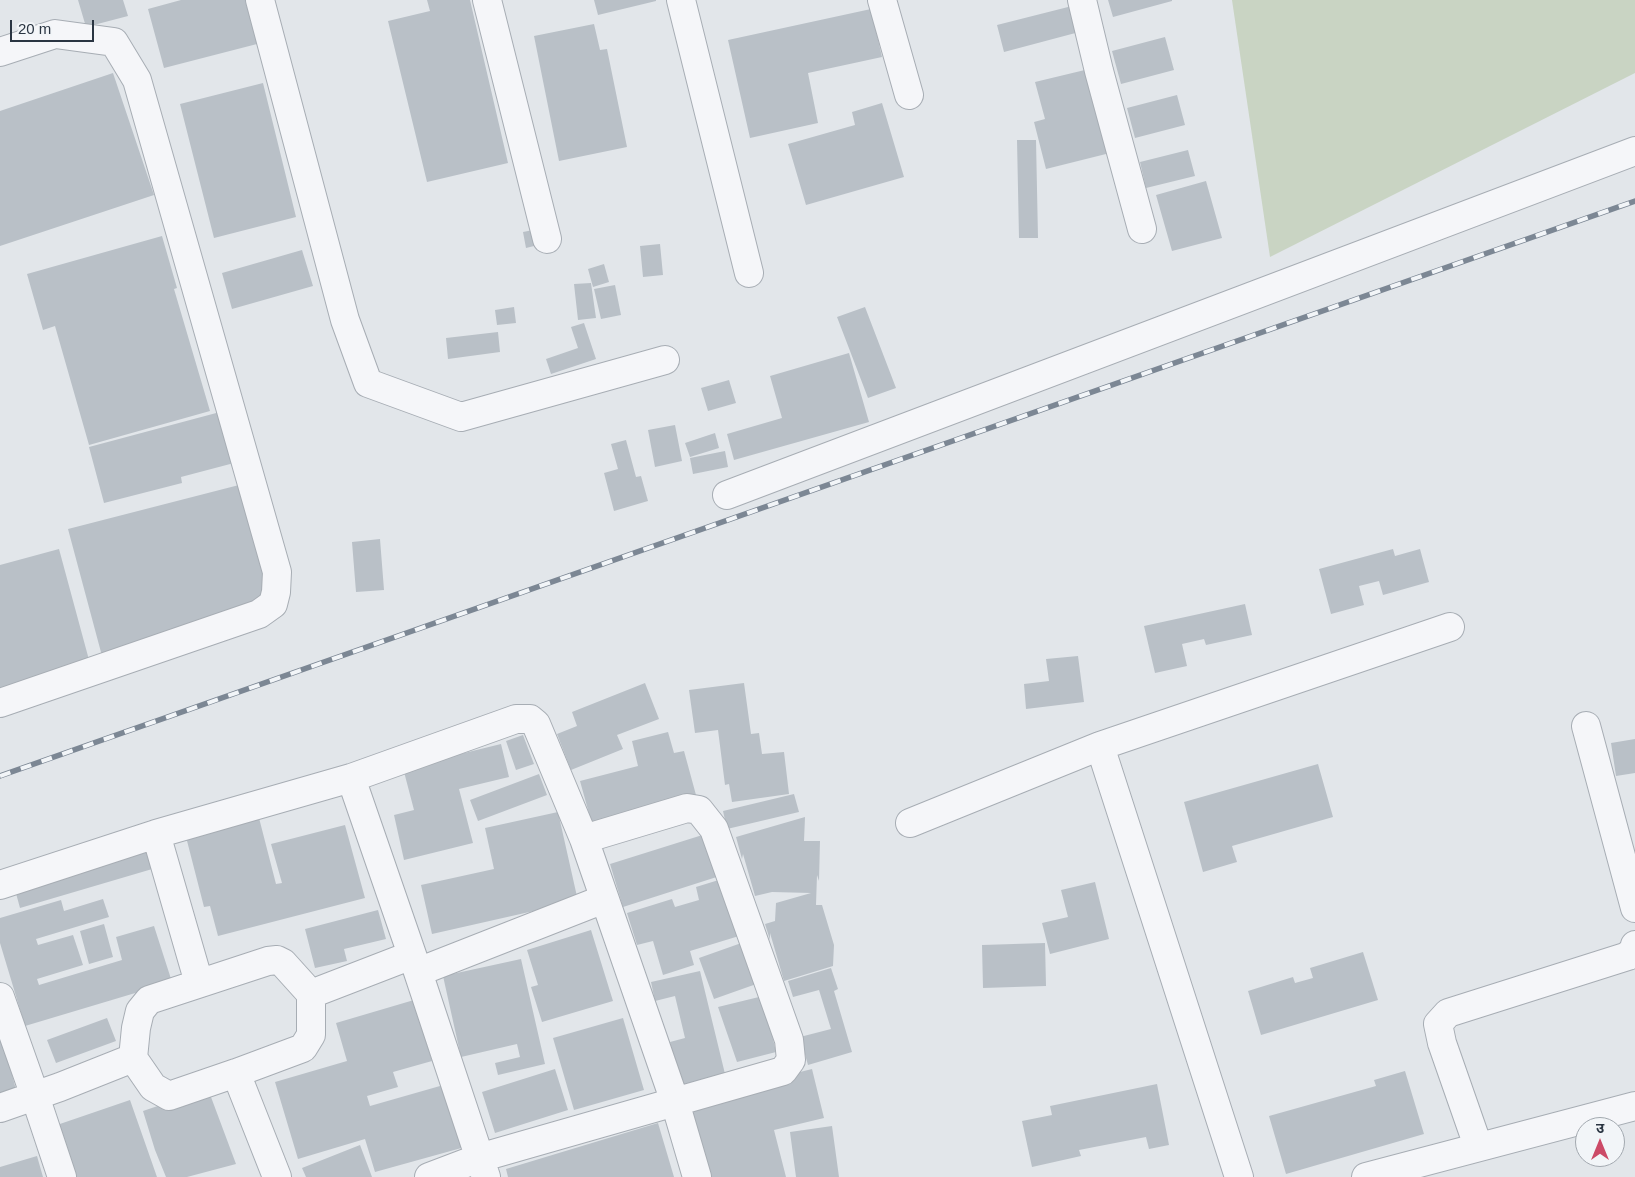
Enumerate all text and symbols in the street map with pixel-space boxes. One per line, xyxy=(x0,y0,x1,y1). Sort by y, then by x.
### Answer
scale bar xyxy=(12,10,96,42)
text: 20 m xyxy=(18,20,51,37)
north arrow xyxy=(1575,1117,1625,1167)
text: उ xyxy=(1596,1120,1604,1136)

